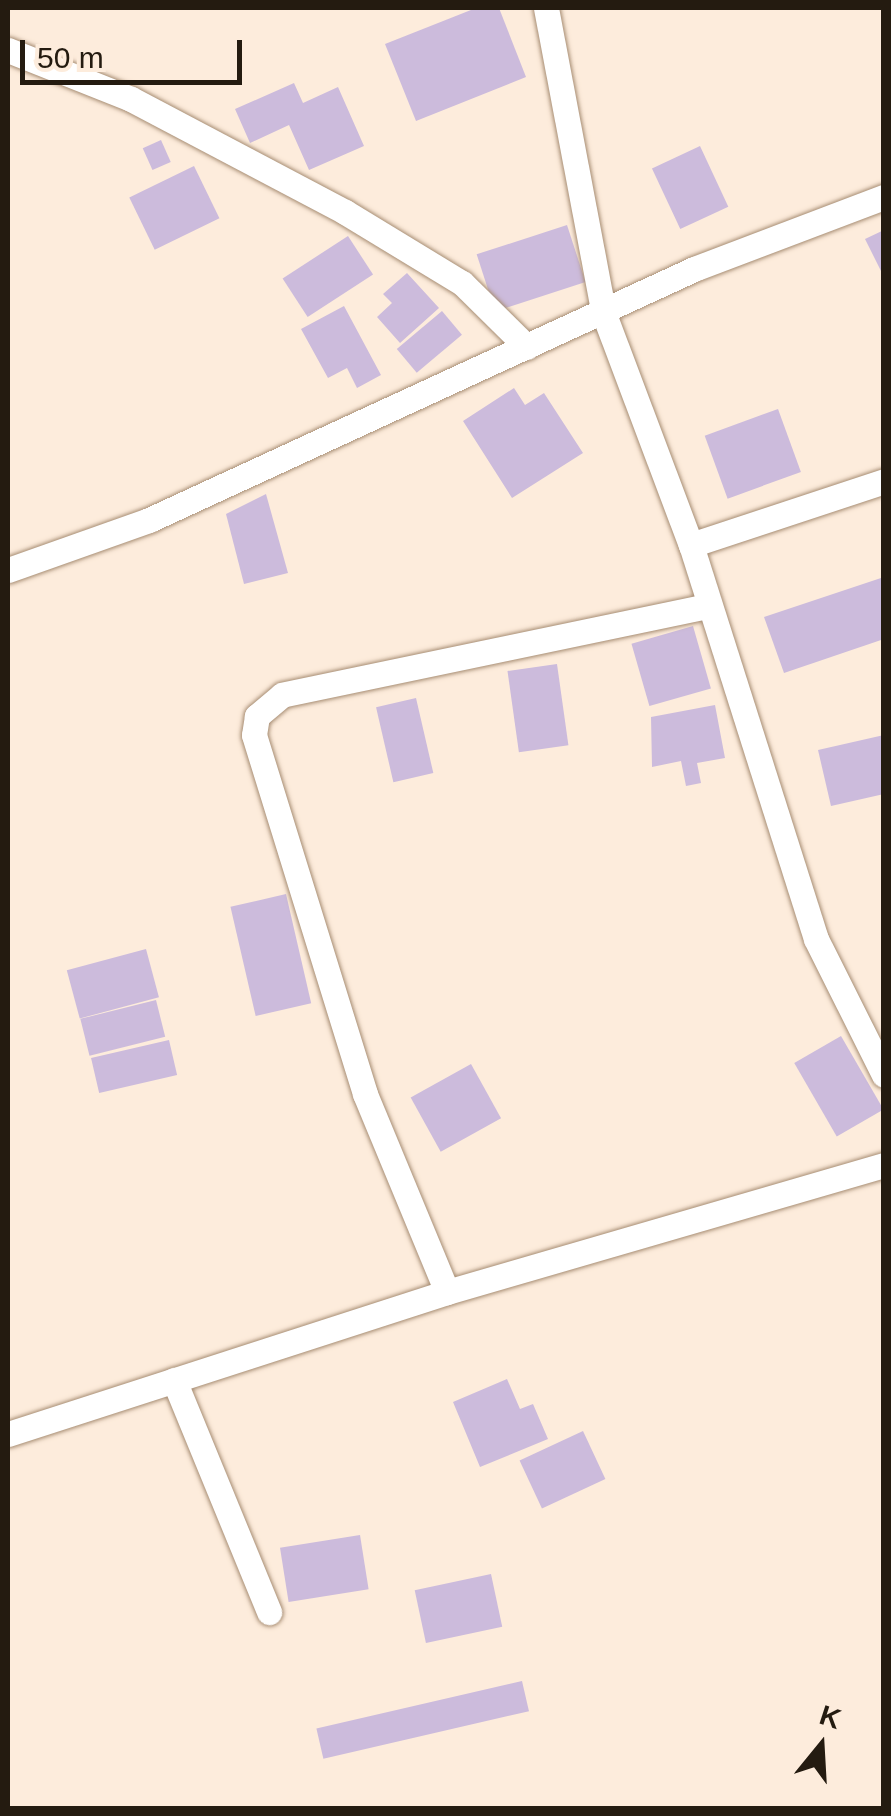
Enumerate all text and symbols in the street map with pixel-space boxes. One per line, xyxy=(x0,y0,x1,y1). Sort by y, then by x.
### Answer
scale bar xyxy=(25,20,248,82)
text: 50 m xyxy=(37,41,104,74)
north arrow xyxy=(771,1696,871,1796)
text: K xyxy=(816,1699,845,1735)

